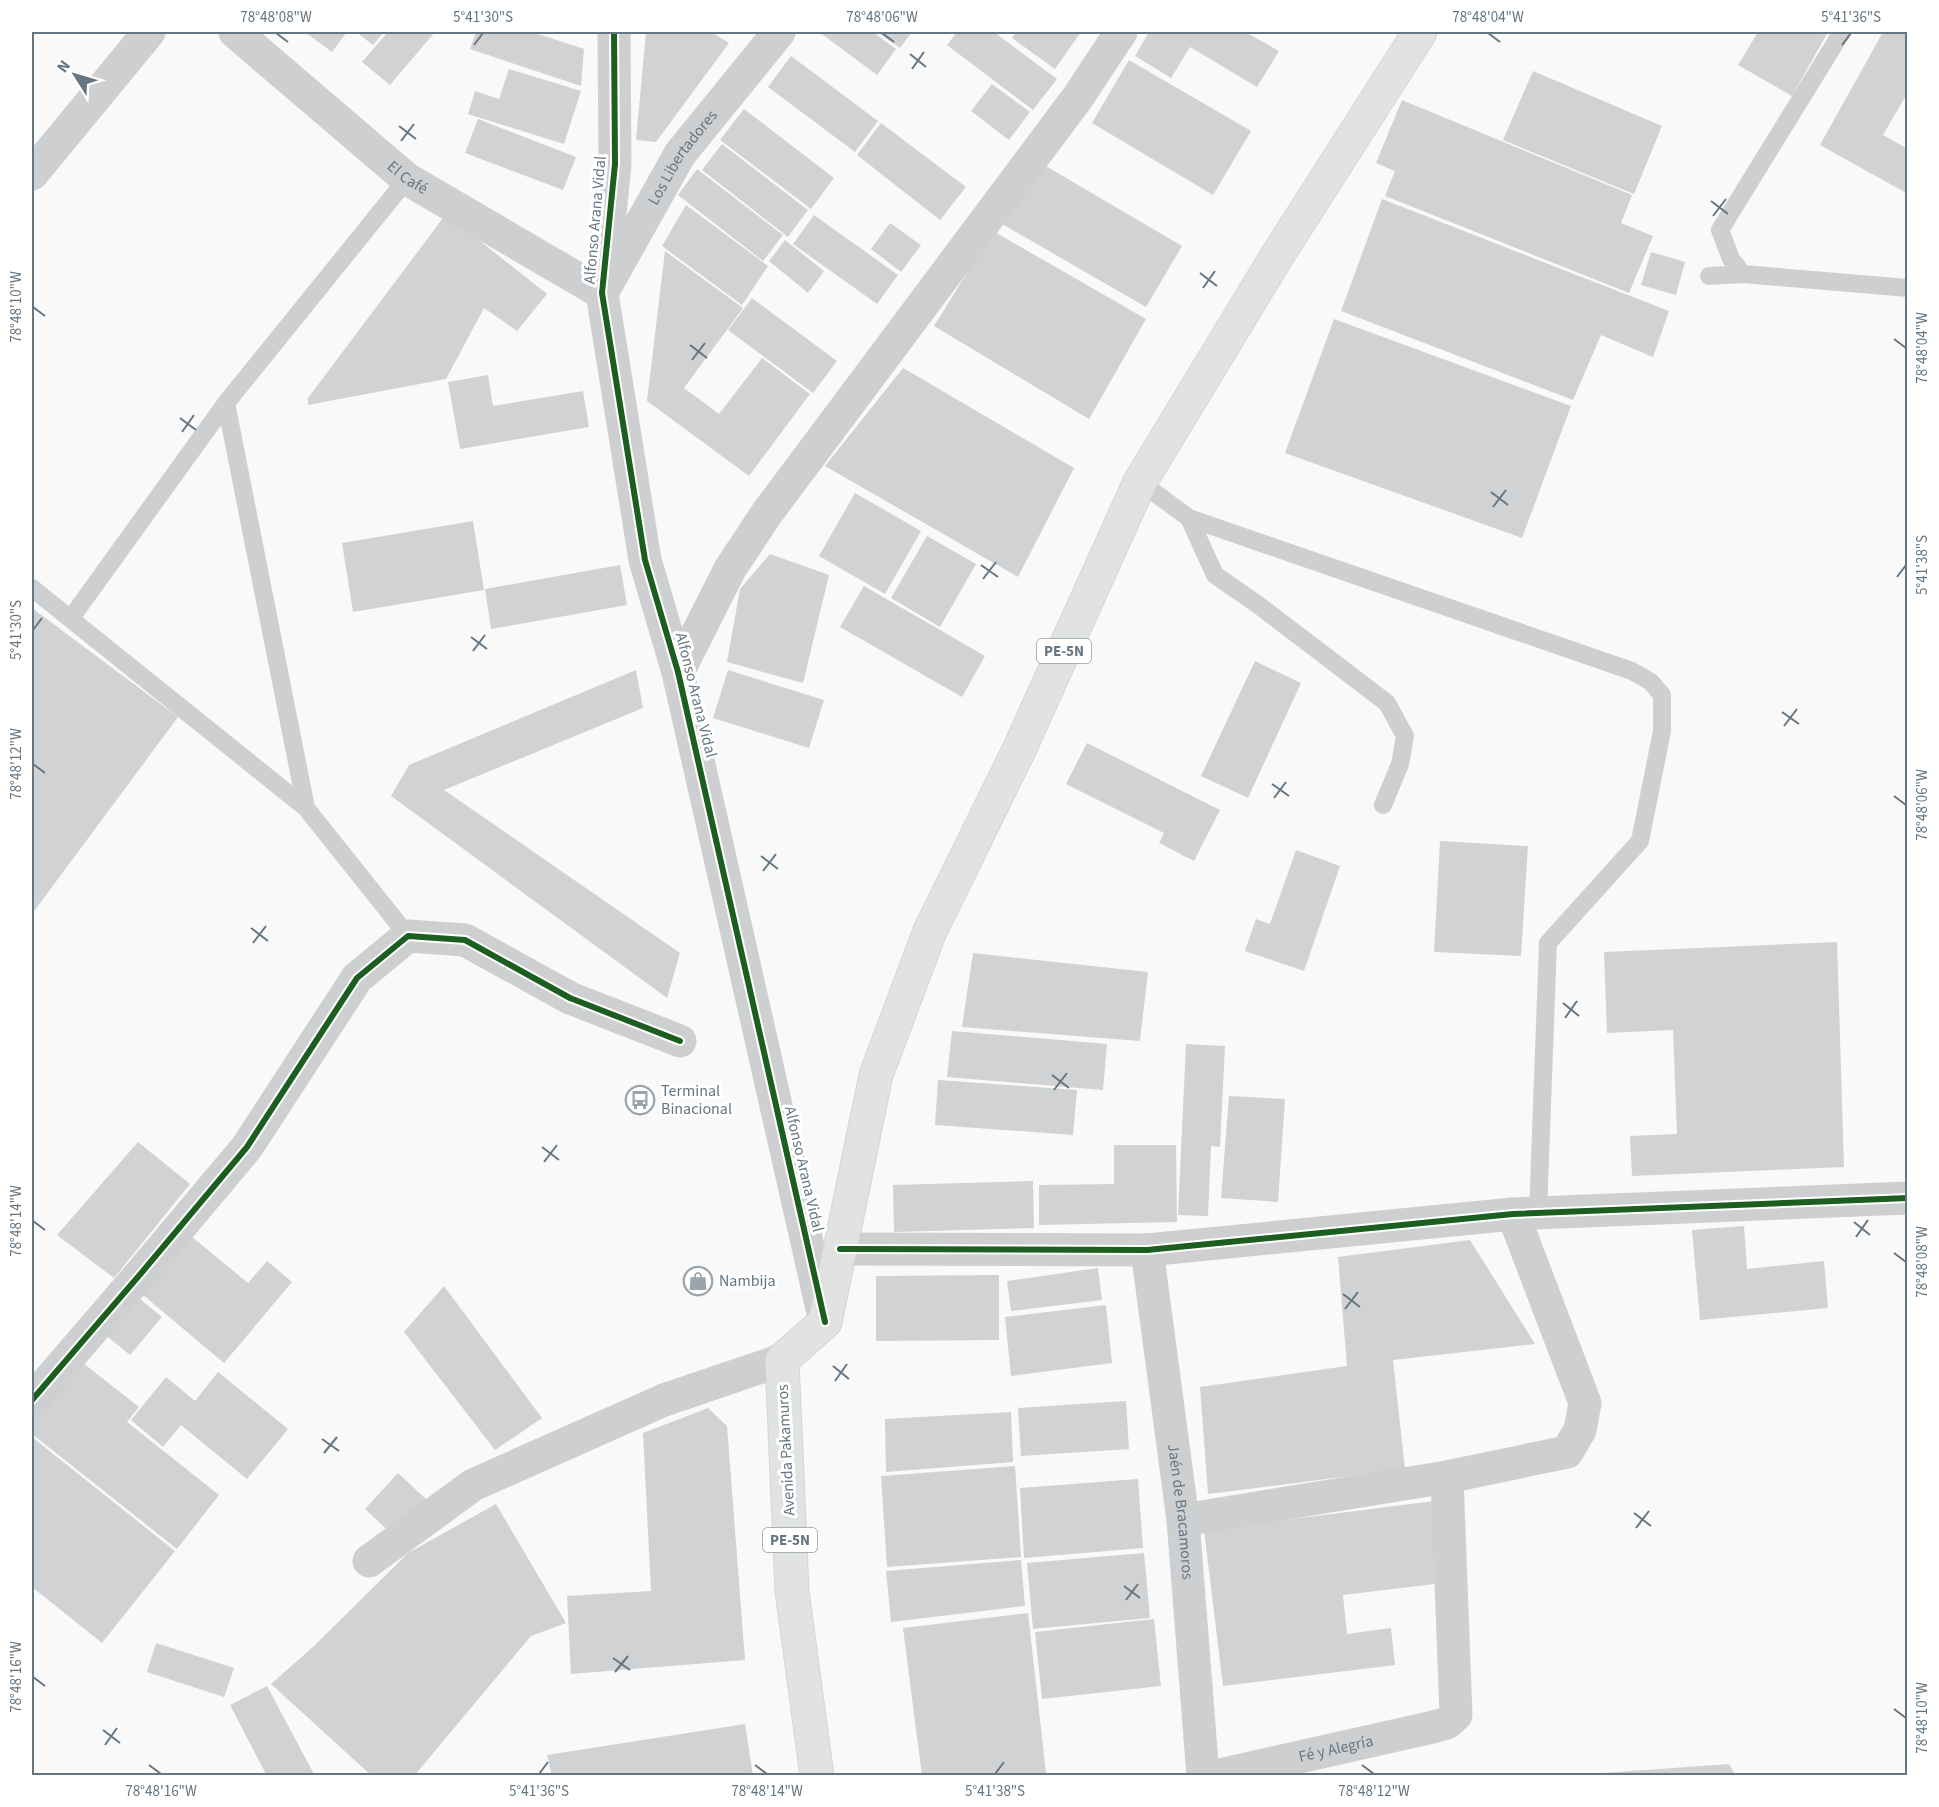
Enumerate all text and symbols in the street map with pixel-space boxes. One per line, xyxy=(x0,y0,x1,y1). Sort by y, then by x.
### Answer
text: 78°48'08"W xyxy=(240,7,312,28)
text: 5°41'30"S xyxy=(453,7,513,28)
text: 78°48'06"W xyxy=(846,7,918,28)
text: 78°48'04"W xyxy=(1452,7,1524,28)
text: 5°41'36"S xyxy=(1821,7,1881,28)
north arrow xyxy=(45,45,105,105)
text: N xyxy=(52,56,76,77)
street label: Los Libertadores xyxy=(642,105,723,209)
street label: Alfonso Arana Vidal xyxy=(578,155,612,285)
street label: El Café xyxy=(382,156,432,200)
text: 78°48'10"W xyxy=(6,271,27,343)
text: 78°48'04"W xyxy=(1912,312,1933,384)
text: 5°41'38"S xyxy=(1912,535,1933,595)
text: 5°41'30"S xyxy=(6,600,27,660)
street label: Alfonso Arana Vidal xyxy=(670,630,722,760)
road number: PE-5N xyxy=(1037,639,1091,663)
text: 78°48'12"W xyxy=(6,728,27,800)
text: 78°48'06"W xyxy=(1912,769,1933,841)
place label: Terminal Binacional xyxy=(661,1080,732,1120)
bus stop icon: Terminal Binacional xyxy=(624,1084,656,1116)
street label: Alfonso Arana Vidal xyxy=(779,1104,829,1234)
text: 78°48'14"W xyxy=(6,1185,27,1257)
text: 78°48'08"W xyxy=(1912,1226,1933,1298)
shop icon: Nambija xyxy=(682,1265,714,1297)
place label: Nambija xyxy=(719,1270,775,1292)
street label: Avenida Pakamuros xyxy=(772,1383,800,1516)
street label: Jaén de Bracamoros xyxy=(1162,1443,1199,1581)
road number: PE-5N xyxy=(763,1528,817,1552)
text: 78°48'16"W xyxy=(6,1641,27,1713)
text: 78°48'10"W xyxy=(1912,1682,1933,1754)
street label: Fé y Alegría xyxy=(1297,1730,1375,1768)
text: 78°48'16"W xyxy=(125,1781,197,1802)
text: 5°41'36"S xyxy=(509,1781,569,1802)
text: 78°48'14"W xyxy=(731,1781,803,1802)
text: 5°41'38"S xyxy=(965,1781,1025,1802)
text: 78°48'12"W xyxy=(1338,1781,1410,1802)

